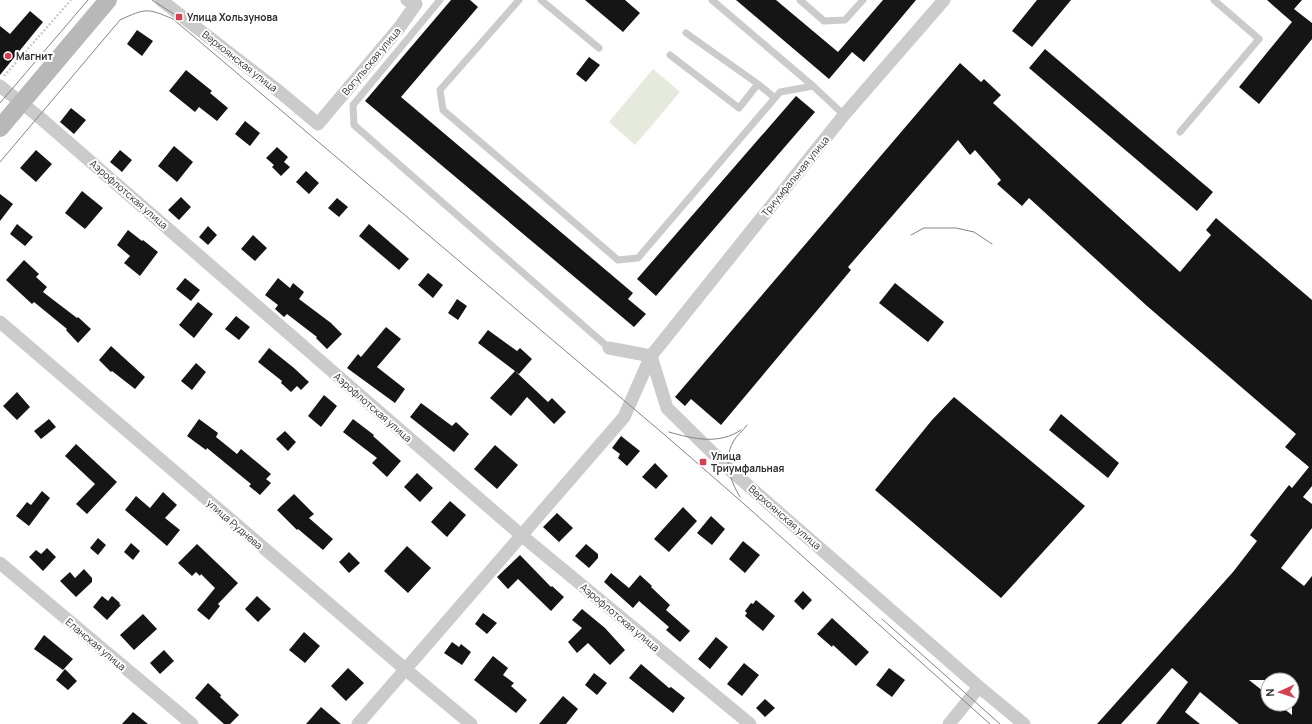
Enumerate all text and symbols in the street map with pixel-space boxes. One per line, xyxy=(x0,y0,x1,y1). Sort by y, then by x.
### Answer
place label: Улица Хользунова xyxy=(187,10,278,24)
marker: Улица Хользунова xyxy=(174,12,184,22)
street label: Вогульская улица xyxy=(338,24,404,98)
street label: Верхоянская улица xyxy=(199,27,281,95)
place label: Магнит xyxy=(16,49,53,63)
marker: Магнит xyxy=(3,51,13,61)
street label: Триумфальная улица xyxy=(758,133,832,219)
street label: Аэрофлотская улица xyxy=(87,156,171,232)
street label: Аэрофлотская улица xyxy=(331,369,415,445)
place label: Улица Триумфальная xyxy=(711,449,785,475)
marker: Улица Триумфальная xyxy=(698,457,708,467)
street label: Верхоянская улица xyxy=(746,482,824,552)
street label: улица Руднева xyxy=(204,496,266,552)
street label: Аэрофлотская улица xyxy=(577,580,663,654)
street label: Еланская улица xyxy=(63,615,129,673)
north arrow xyxy=(1260,672,1300,712)
text: N xyxy=(1262,688,1277,697)

